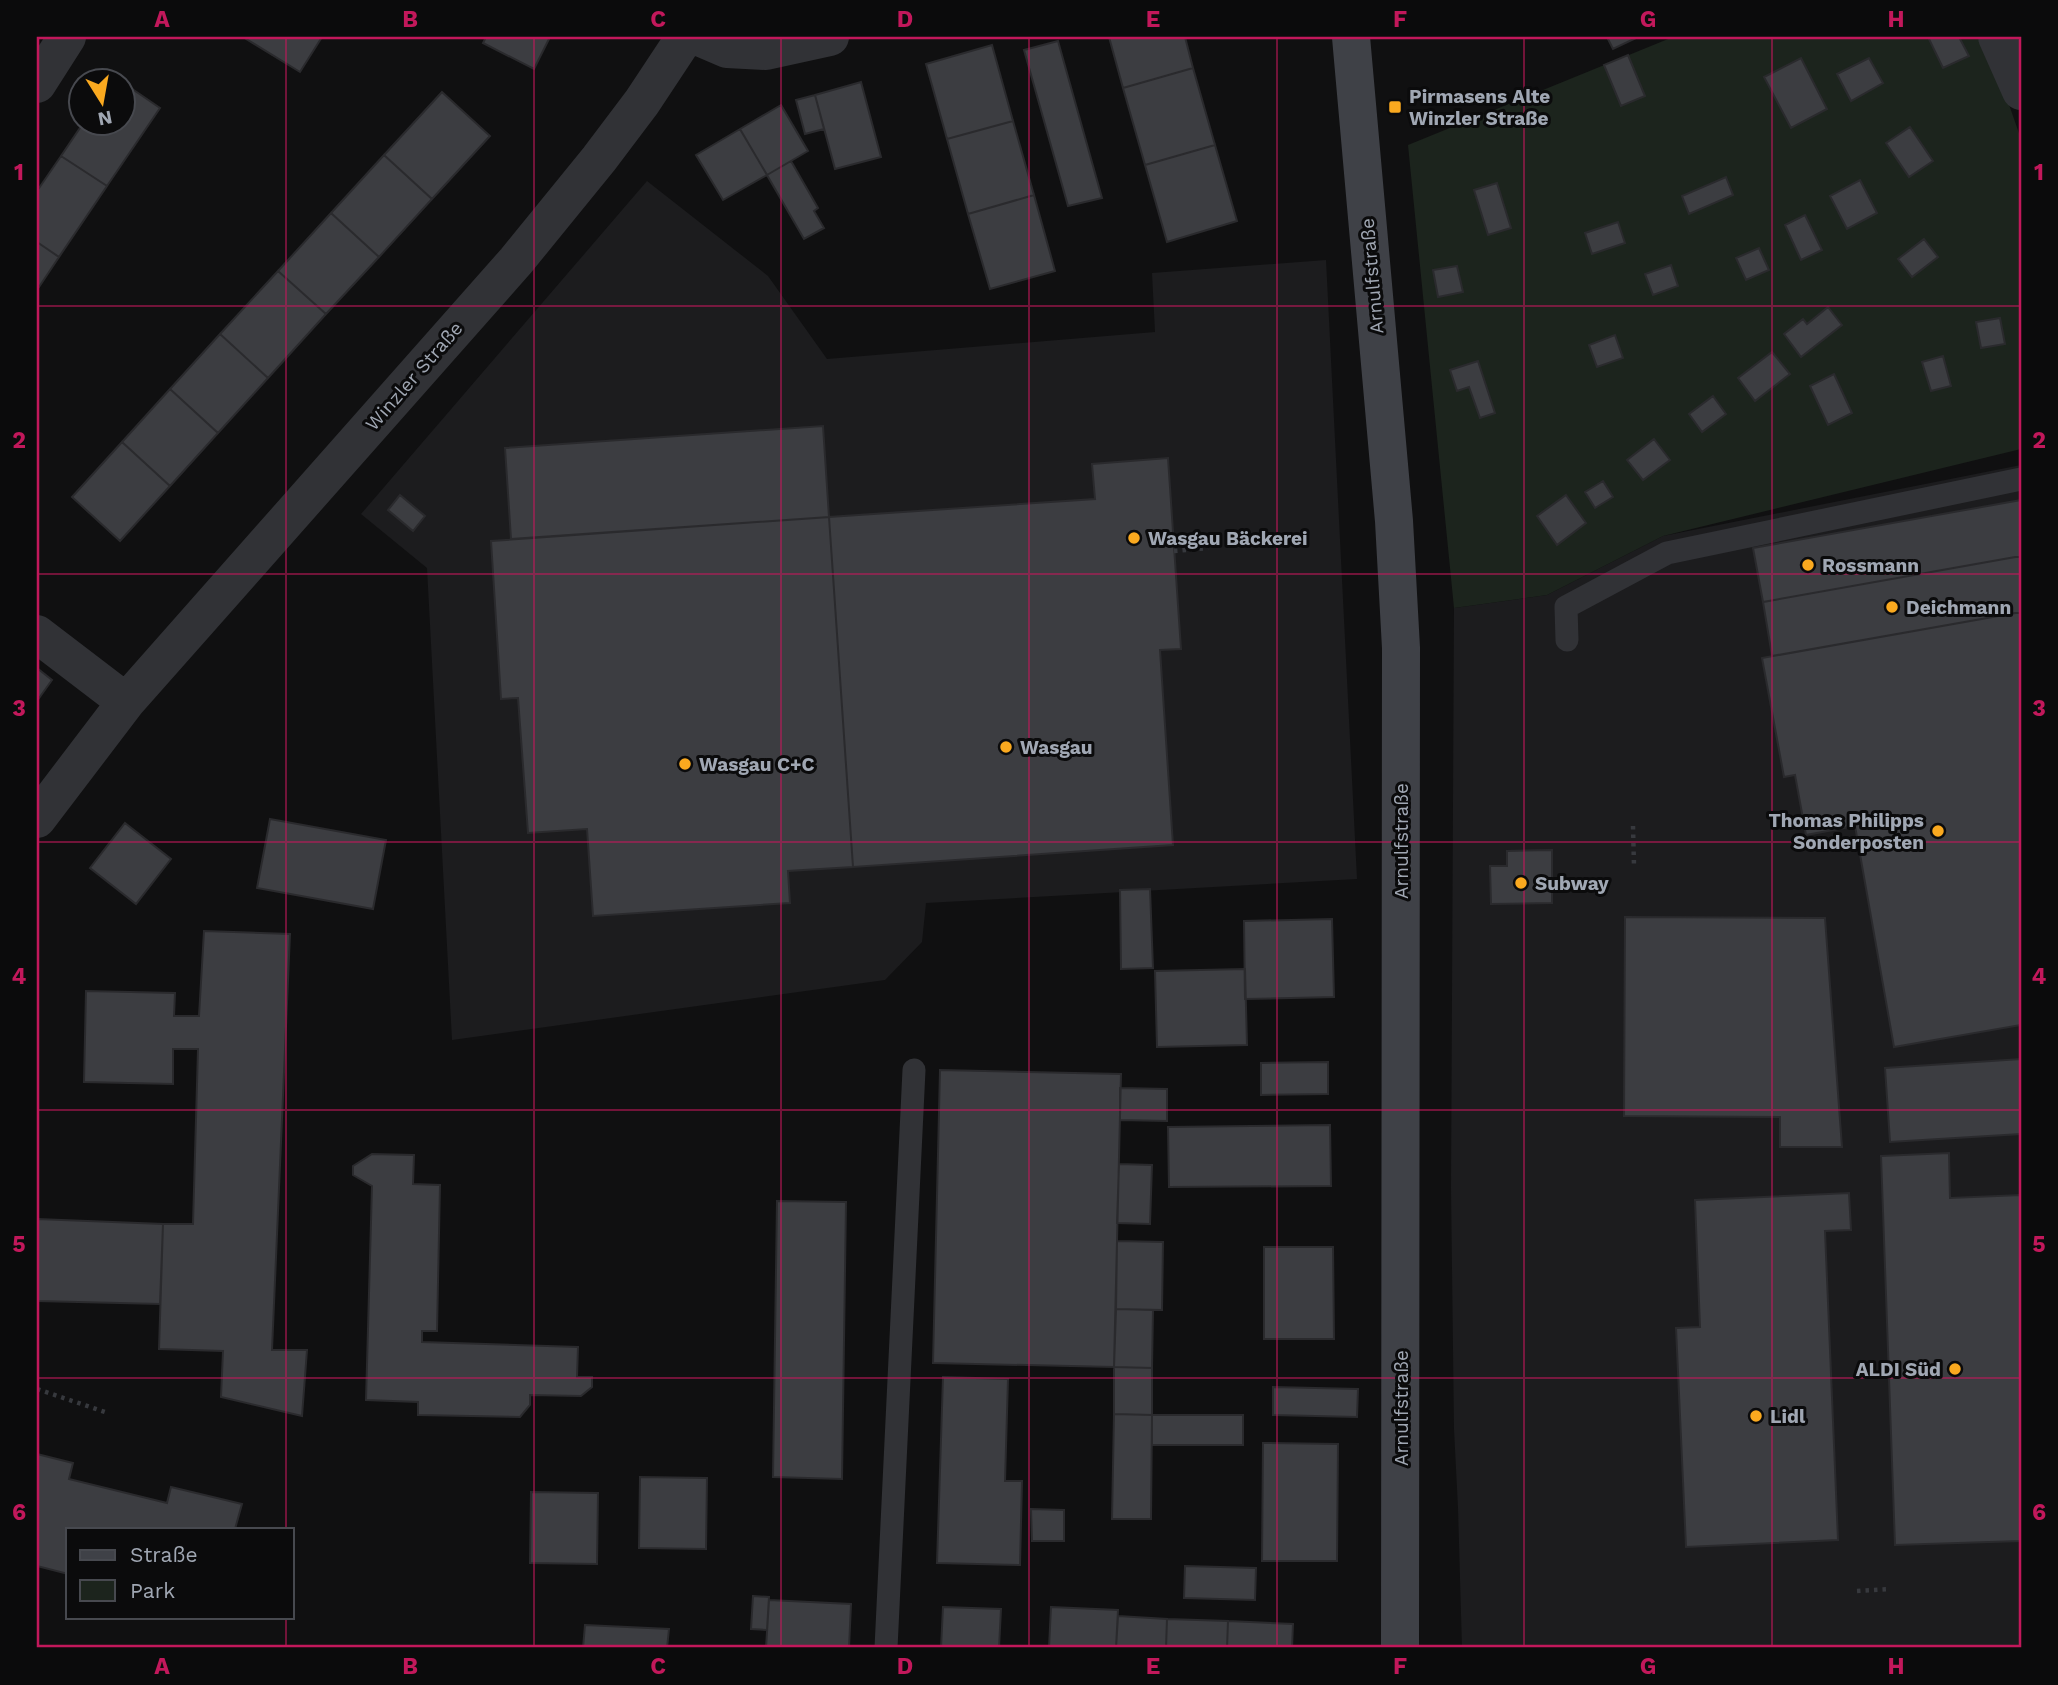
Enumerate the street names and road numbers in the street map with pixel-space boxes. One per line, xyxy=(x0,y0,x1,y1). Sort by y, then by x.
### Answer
street label: Arnulfstraße xyxy=(1355,217,1389,335)
street label: Winzler Straße xyxy=(360,317,468,435)
street label: Arnulfstraße xyxy=(1390,783,1413,899)
street label: Arnulfstraße xyxy=(1390,1350,1413,1466)

